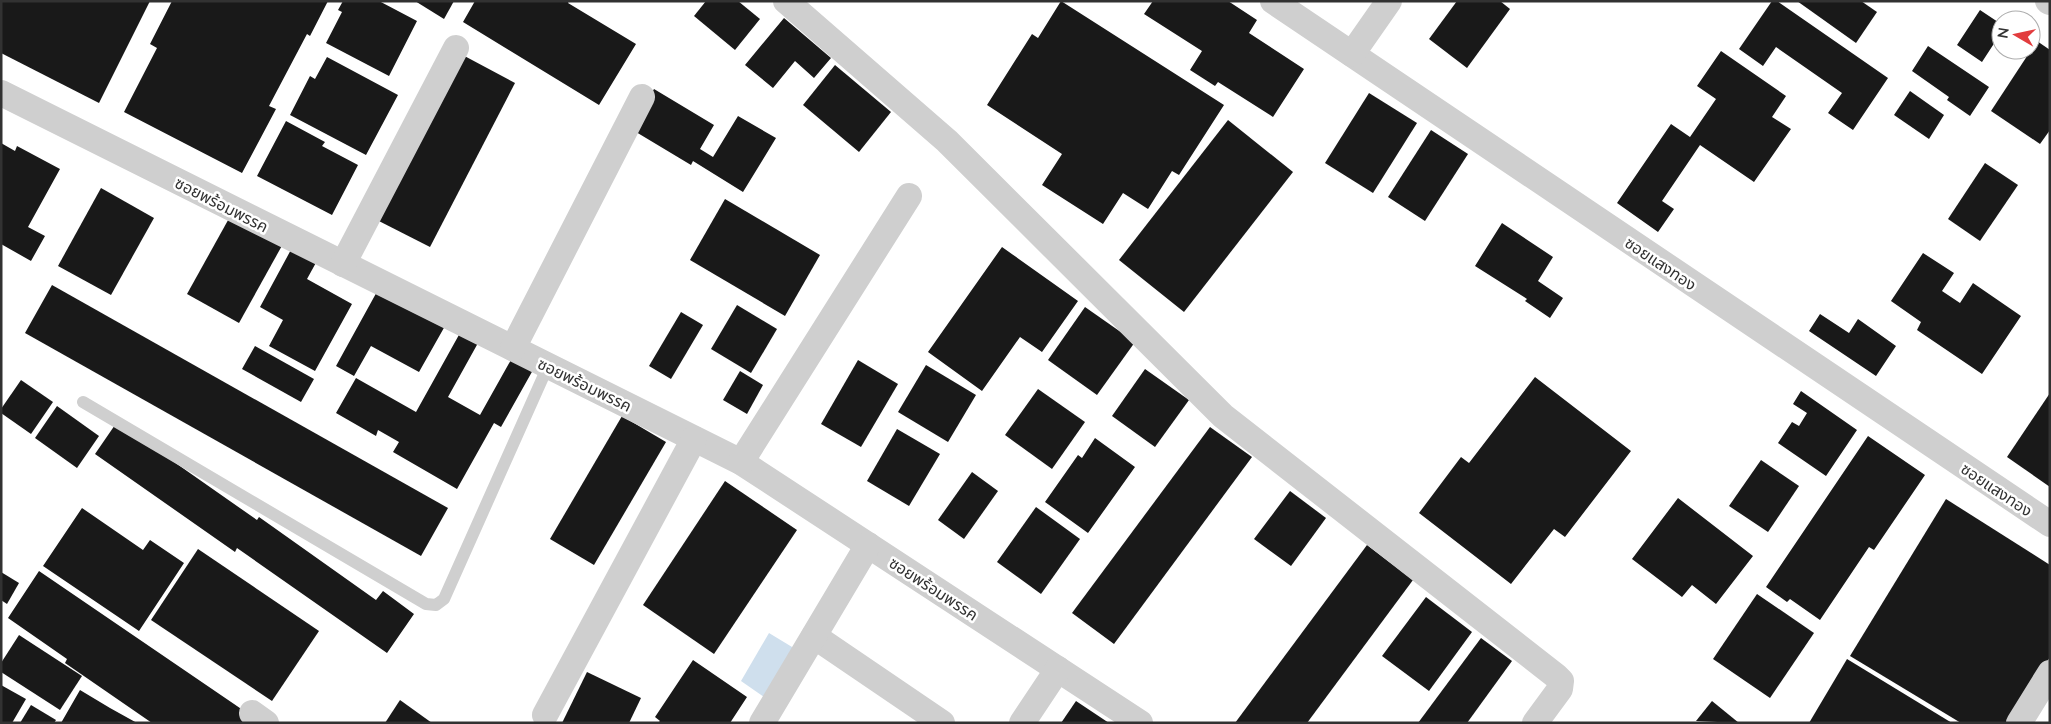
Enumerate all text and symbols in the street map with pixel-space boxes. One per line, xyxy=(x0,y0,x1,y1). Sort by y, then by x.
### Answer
north arrow xyxy=(1991,10,2041,60)
text: N xyxy=(1993,26,2012,40)
street label: ซอยพร้อมพรรค xyxy=(172,172,272,236)
street label: ซอยแสงทอง xyxy=(1622,232,1700,294)
street label: ซอยพร้อมพรรค xyxy=(535,353,635,415)
street label: ซอยแสงทอง xyxy=(1958,458,2036,520)
street label: ซอยพร้อมพรรค xyxy=(886,552,982,624)

